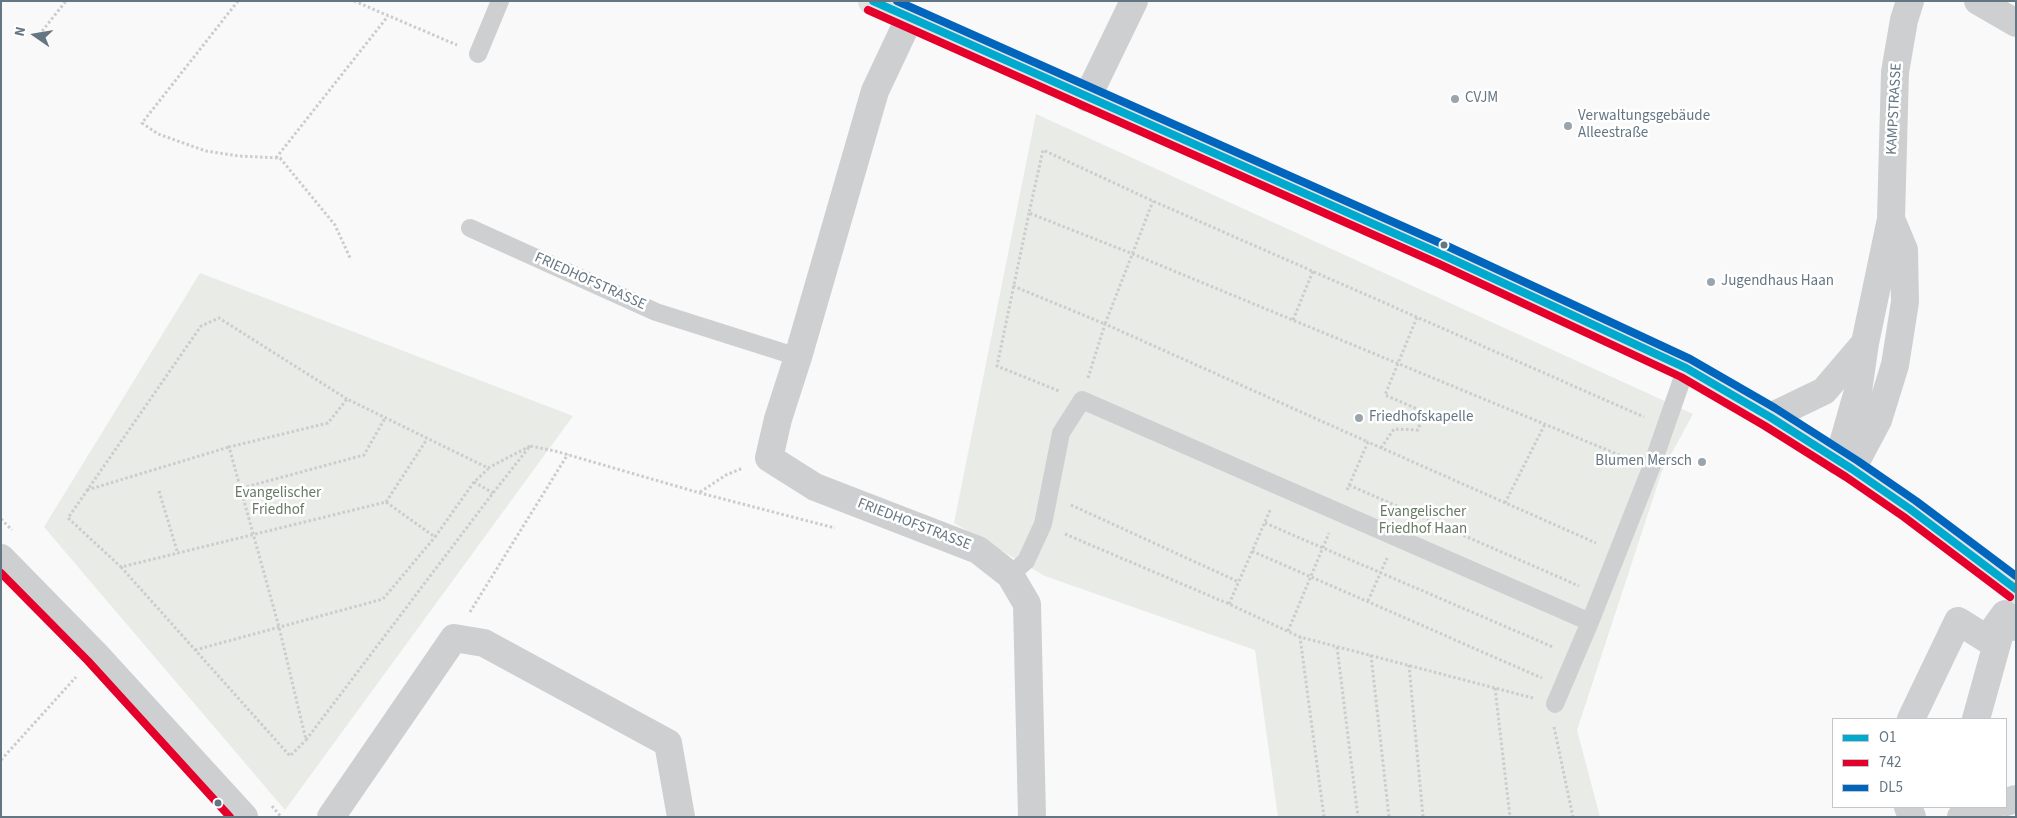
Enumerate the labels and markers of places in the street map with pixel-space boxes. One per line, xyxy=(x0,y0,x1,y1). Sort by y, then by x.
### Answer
place label: CVJM xyxy=(1465,90,1498,108)
marker: CVJM xyxy=(1449,93,1461,105)
place label: Verwaltungsgebäude Alleestraße xyxy=(1578,108,1710,143)
marker: Verwaltungsgebäude Alleestraße xyxy=(1562,120,1574,132)
unlabelled marker xyxy=(1439,240,1449,250)
place label: Jugendhaus Haan xyxy=(1721,273,1834,291)
marker: Jugendhaus Haan xyxy=(1705,276,1717,288)
place label: Friedhofskapelle xyxy=(1369,409,1473,427)
marker: Friedhofskapelle xyxy=(1353,412,1365,424)
place label: Blumen Mersch xyxy=(1595,453,1692,471)
marker: Blumen Mersch xyxy=(1696,456,1708,468)
unlabelled marker xyxy=(213,798,223,808)

